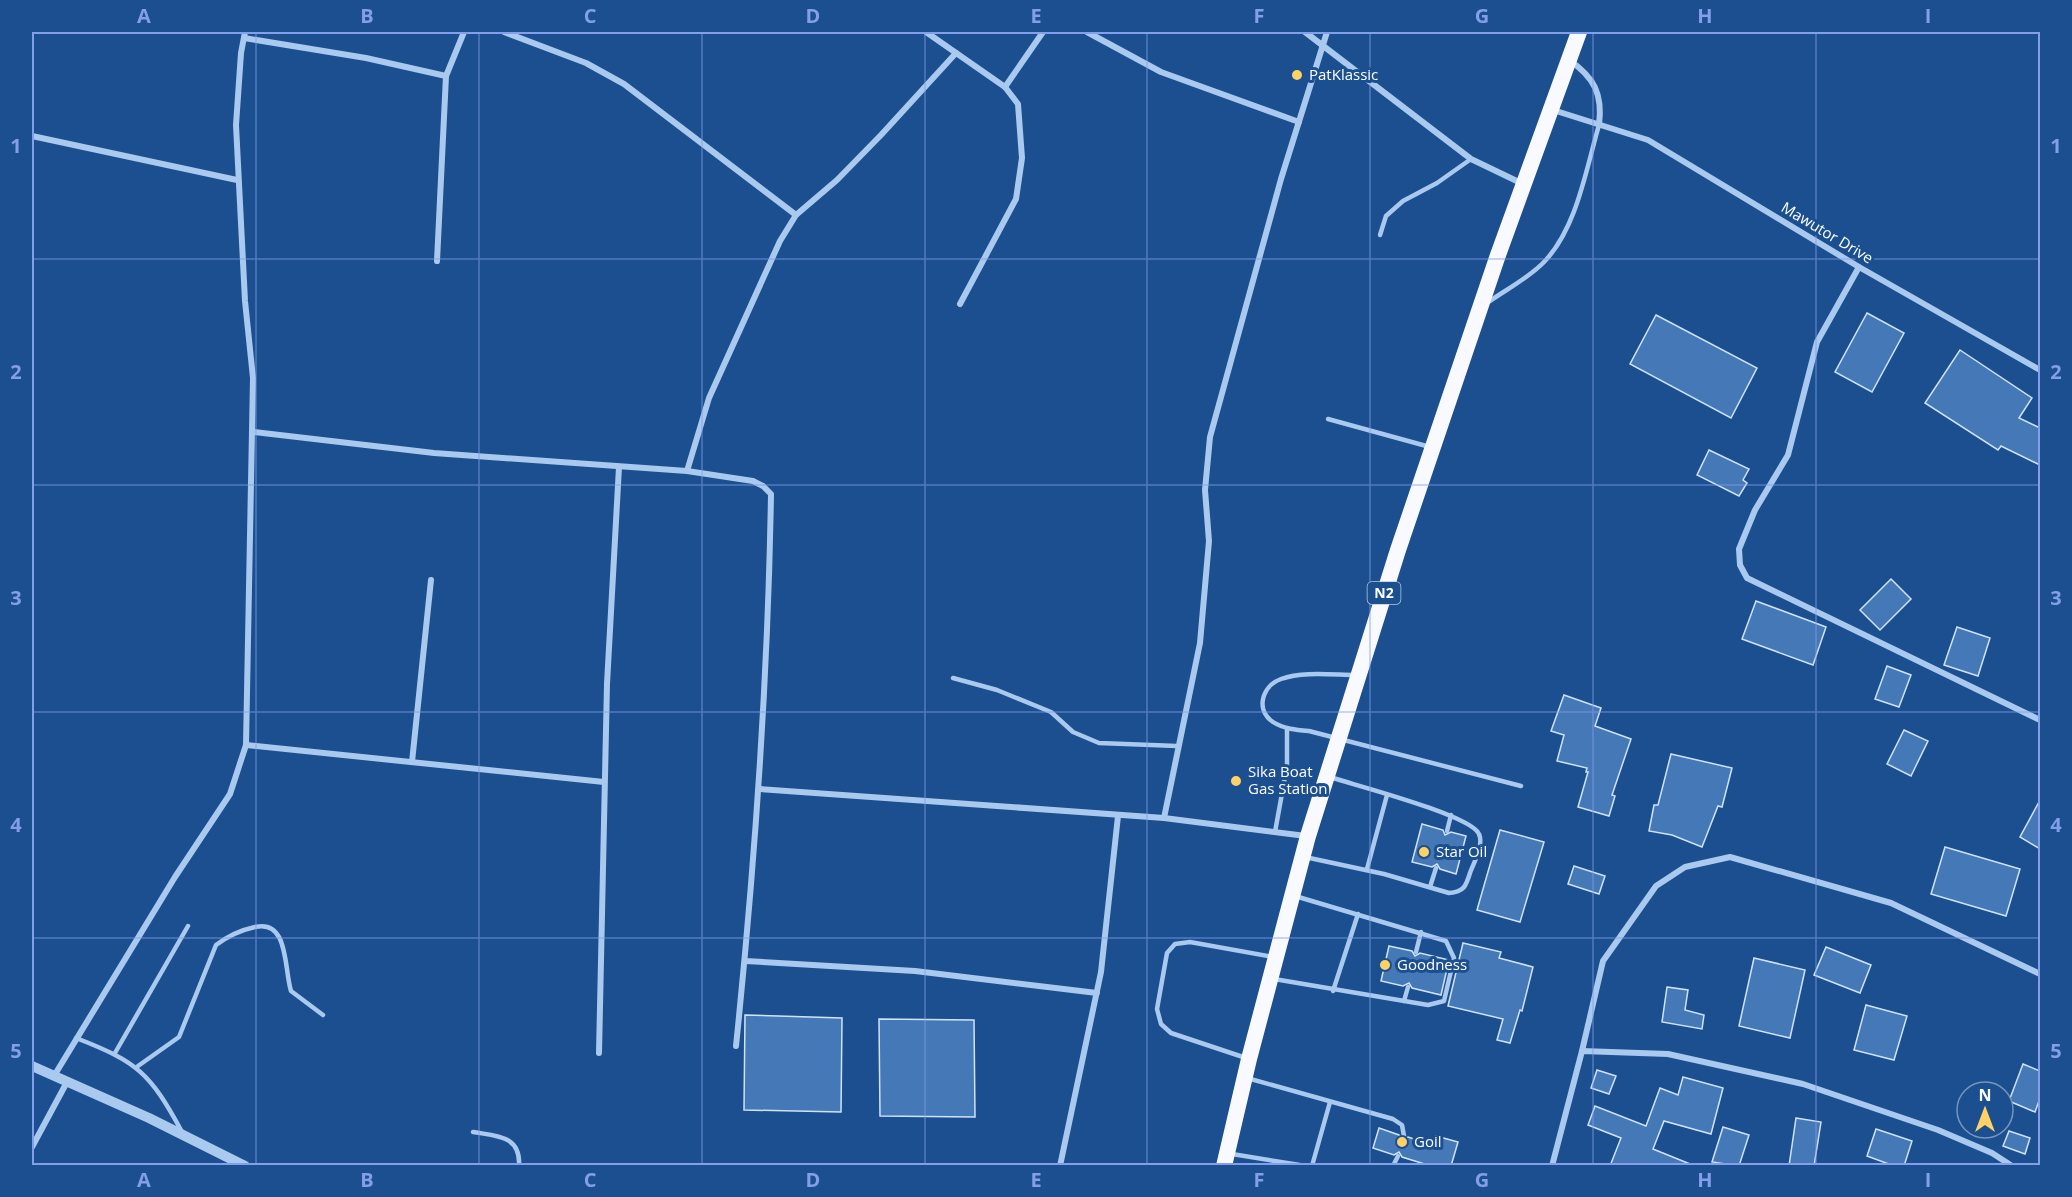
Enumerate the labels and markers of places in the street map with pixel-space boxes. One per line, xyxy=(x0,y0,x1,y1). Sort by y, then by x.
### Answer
place label: PatKlassic xyxy=(1309,64,1378,84)
marker: PatKlassic xyxy=(1290,68,1304,82)
place label: Sika Boat Gas Station xyxy=(1248,761,1328,798)
marker: Sika Boat Gas Station xyxy=(1229,774,1243,788)
place label: Star Oil xyxy=(1436,841,1487,861)
marker: Star Oil xyxy=(1417,845,1431,859)
place label: Goodness xyxy=(1397,954,1467,974)
marker: Goodness xyxy=(1378,958,1392,972)
place label: Goil xyxy=(1414,1131,1442,1151)
marker: Goil xyxy=(1395,1135,1409,1149)

